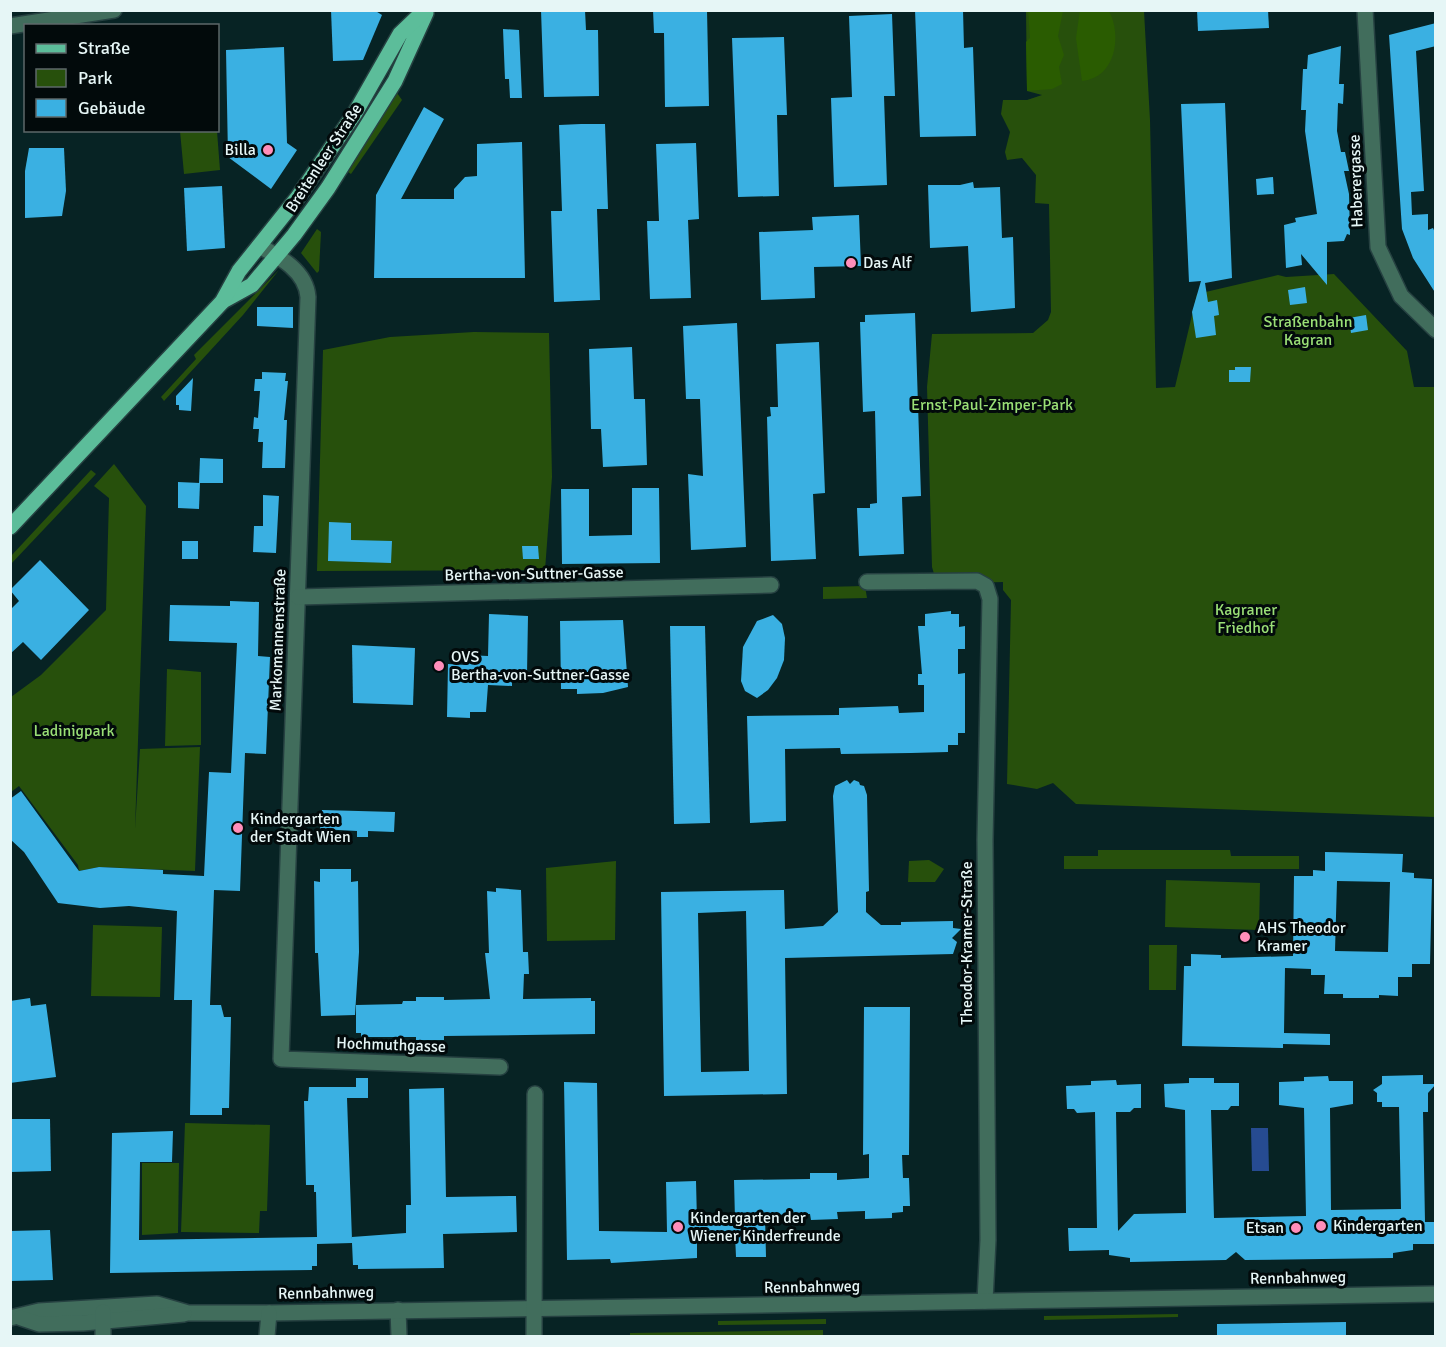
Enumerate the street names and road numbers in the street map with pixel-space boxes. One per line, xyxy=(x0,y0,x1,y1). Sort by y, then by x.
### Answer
street label: Breitenleer Straße xyxy=(281,100,367,216)
street label: Haberergasse xyxy=(1344,134,1368,228)
street label: Bertha-von-Suttner-Gasse xyxy=(444,562,624,586)
street label: Markomannenstraße xyxy=(266,568,290,712)
street label: Theodor-Kramer-Straße xyxy=(957,861,977,1025)
street label: Hochmuthgasse xyxy=(336,1033,446,1057)
street label: Rennbahnweg xyxy=(1250,1267,1346,1289)
street label: Rennbahnweg xyxy=(764,1276,860,1298)
street label: Rennbahnweg xyxy=(278,1282,374,1304)

